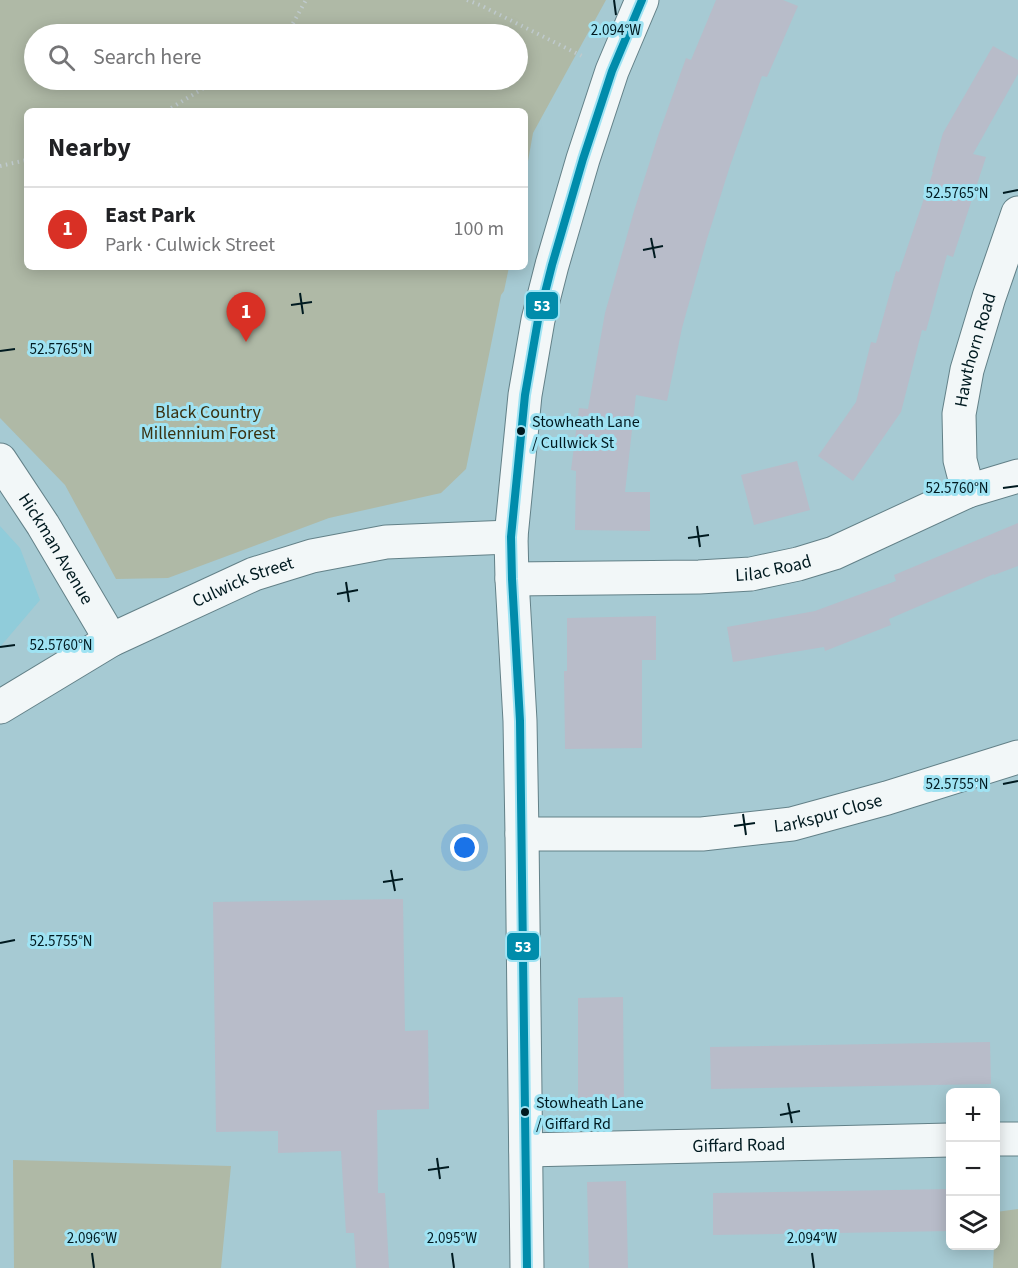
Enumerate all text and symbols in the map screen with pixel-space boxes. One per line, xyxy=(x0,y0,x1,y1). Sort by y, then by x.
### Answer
text: 2.094°W xyxy=(591,20,641,41)
search box xyxy=(24,24,528,90)
icon: search xyxy=(45,41,78,74)
text: Search here xyxy=(93,41,201,73)
text: Nearby xyxy=(48,129,131,166)
text: 52.5765°N xyxy=(925,183,989,204)
text: East Park xyxy=(105,199,196,231)
text: 1 xyxy=(62,215,73,243)
text: 100 m xyxy=(454,215,504,243)
text: Park · Culwick Street xyxy=(105,231,275,259)
street label: Hawthorn Road xyxy=(948,290,1002,409)
line badge: 53 xyxy=(525,291,559,320)
pin: 1 xyxy=(226,292,266,342)
text: 53 xyxy=(534,295,550,317)
text: 52.5765°N xyxy=(29,339,93,360)
park label: Black Country Millennium Forest xyxy=(141,400,275,446)
place label: Stowheath Lane / Cullwick St xyxy=(532,411,640,454)
marker: Stowheath Lane / Cullwick St xyxy=(515,425,527,437)
text: 52.5760°N xyxy=(925,478,989,499)
street label: Hickman Avenue xyxy=(13,488,100,609)
street label: Lilac Road xyxy=(735,548,815,587)
street label: Culwick Street xyxy=(188,550,297,613)
text: 52.5760°N xyxy=(29,635,93,656)
text: 52.5755°N xyxy=(925,774,989,795)
street label: Larkspur Close xyxy=(773,787,885,838)
your location xyxy=(450,833,479,862)
text: 52.5755°N xyxy=(29,931,93,952)
line badge: 53 xyxy=(506,932,540,961)
text: 53 xyxy=(515,936,531,958)
map controls xyxy=(946,1088,1000,1250)
button: + xyxy=(946,1088,1000,1142)
place label: Stowheath Lane / Giffard Rd xyxy=(536,1092,644,1135)
marker: Stowheath Lane / Giffard Rd xyxy=(519,1106,531,1118)
street label: Giffard Road xyxy=(692,1131,786,1159)
button: − xyxy=(946,1142,1000,1196)
button: layers xyxy=(946,1196,1000,1250)
text: 2.096°W xyxy=(67,1228,117,1249)
text: 2.095°W xyxy=(427,1228,477,1249)
text: 2.094°W xyxy=(787,1228,837,1249)

